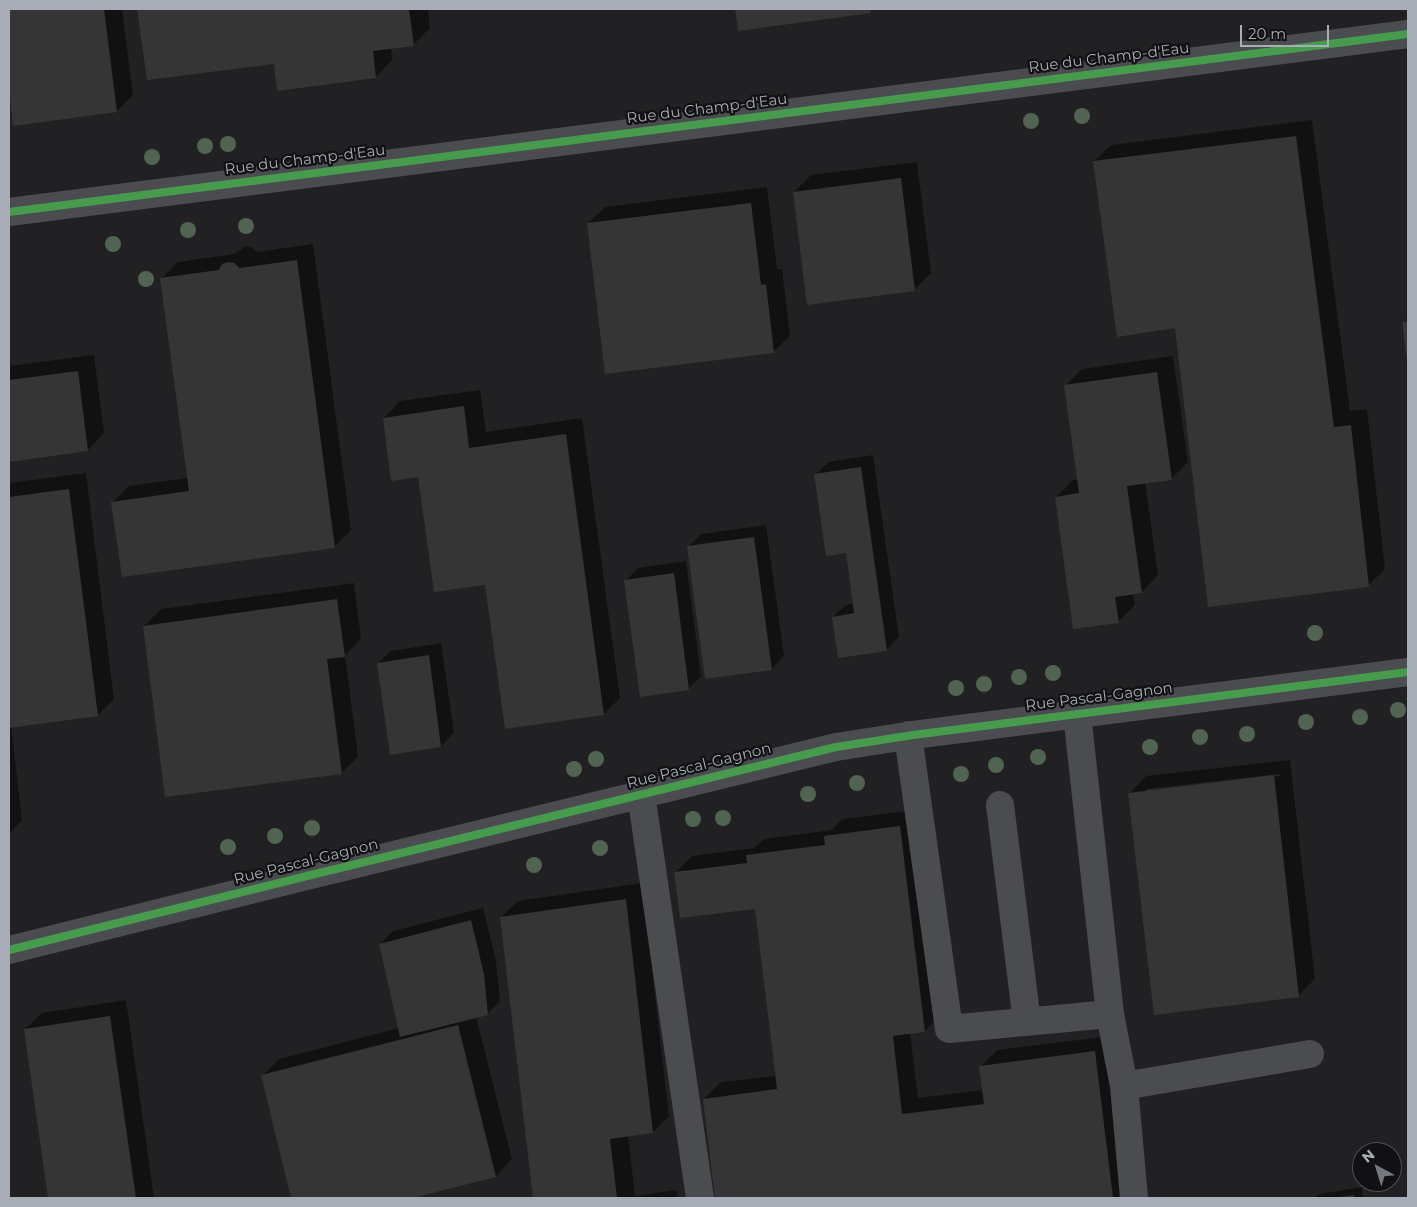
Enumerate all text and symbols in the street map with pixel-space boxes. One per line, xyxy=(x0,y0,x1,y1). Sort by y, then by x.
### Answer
scale bar xyxy=(1242,15,1331,47)
text: 20 m xyxy=(1248,24,1286,43)
street label: Rue du Champ-d'Eau xyxy=(1028,39,1190,77)
street label: Rue du Champ-d'Eau xyxy=(626,90,788,128)
street label: Rue du Champ-d'Eau xyxy=(224,141,386,179)
street label: Rue Pascal-Gagnon xyxy=(1024,679,1174,715)
street label: Rue Pascal-Gagnon xyxy=(625,739,773,793)
street label: Rue Pascal-Gagnon xyxy=(232,835,380,889)
north arrow xyxy=(1352,1142,1402,1192)
text: N xyxy=(1358,1146,1378,1167)

